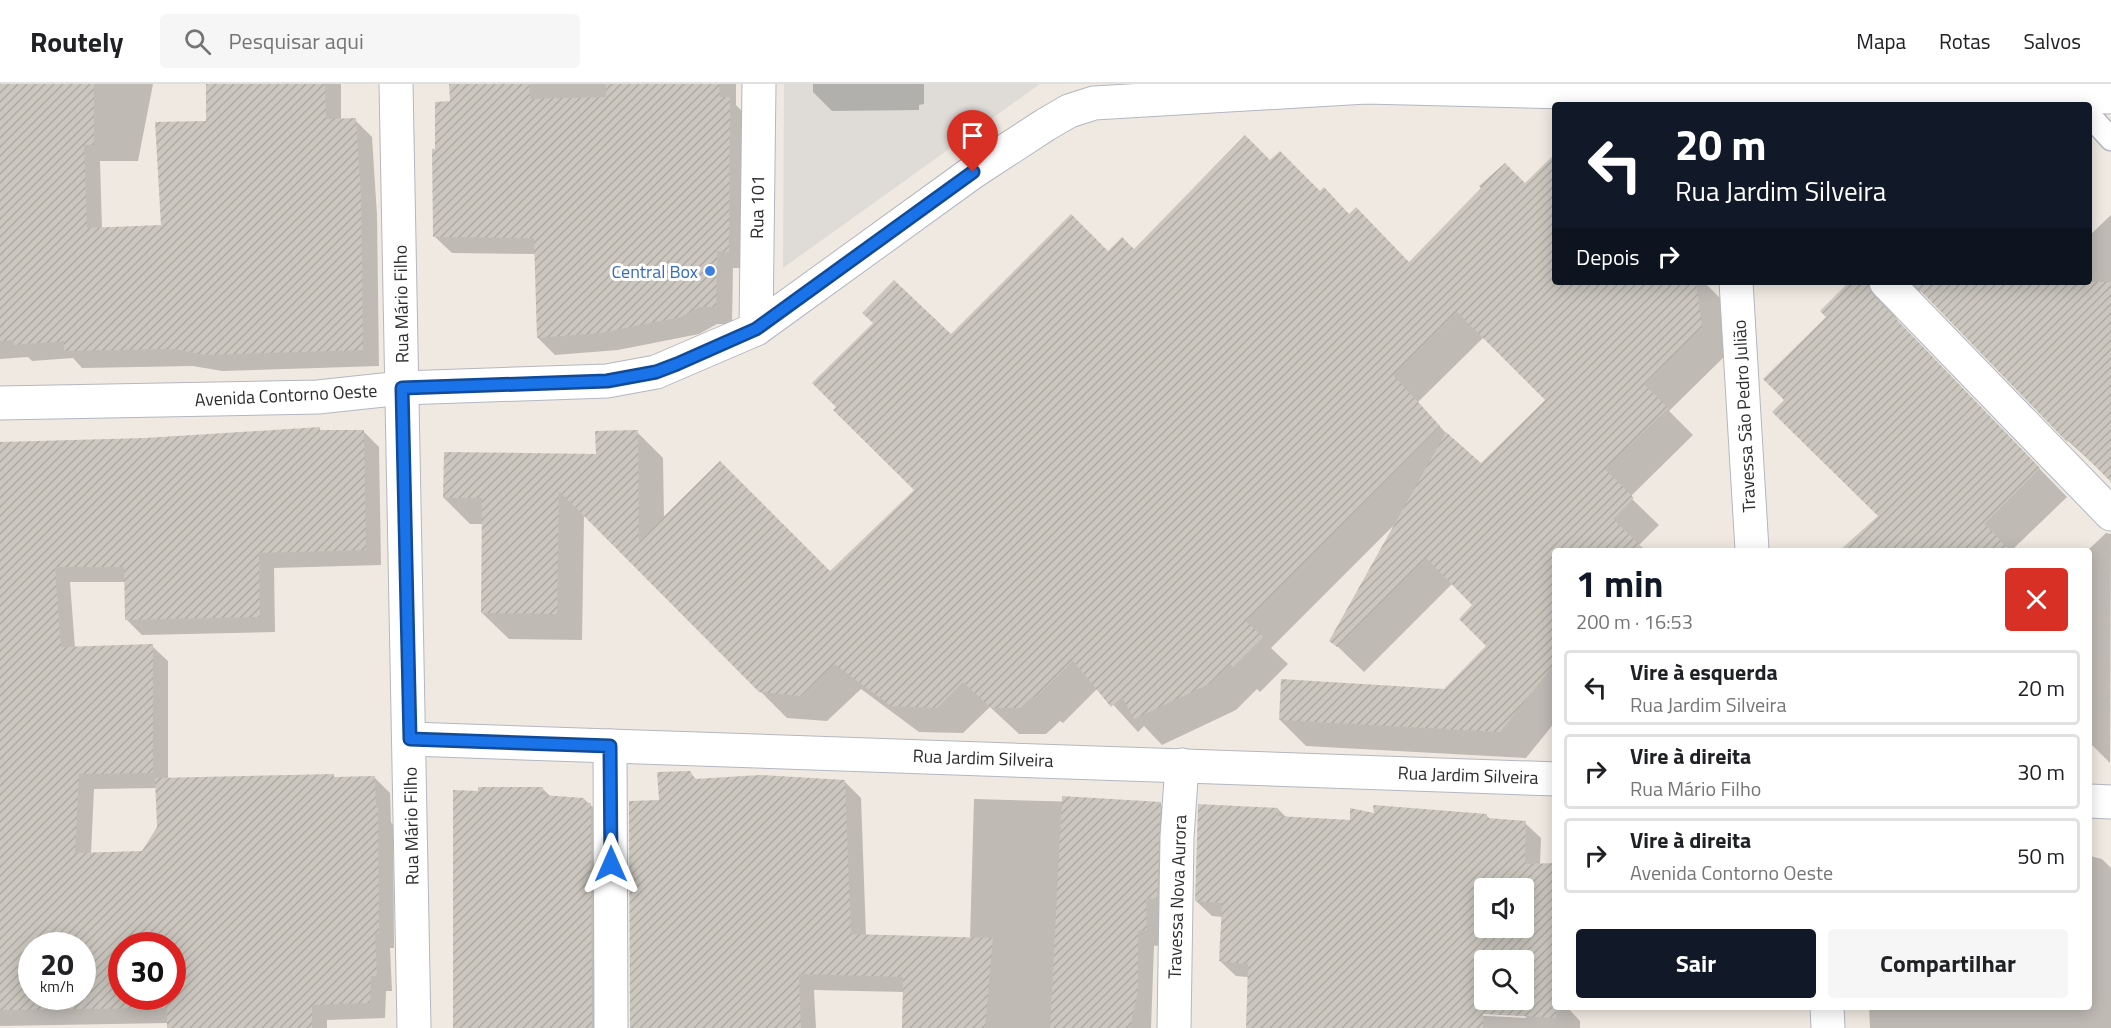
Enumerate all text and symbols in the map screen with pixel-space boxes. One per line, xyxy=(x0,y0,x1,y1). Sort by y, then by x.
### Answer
search box xyxy=(160,14,580,68)
text: Routely xyxy=(30,20,124,63)
text: Pesquisar aqui xyxy=(229,24,364,58)
icon: search xyxy=(181,25,214,58)
text: Mapa xyxy=(1856,25,1906,57)
text: Rotas xyxy=(1939,25,1990,57)
text: Salvos xyxy=(2023,25,2081,57)
pin xyxy=(947,110,998,172)
text: 20 m xyxy=(1675,112,1767,176)
icon: arrive xyxy=(956,119,989,152)
icon: left xyxy=(1576,126,1654,204)
text: Rua Jardim Silveira xyxy=(1675,170,1886,211)
street label: Rua 101 xyxy=(743,175,771,239)
text: Depois xyxy=(1576,240,1640,274)
icon: right xyxy=(1652,240,1685,273)
street label: Rua Mário Filho xyxy=(386,245,416,363)
place label: Central Box xyxy=(611,258,698,285)
marker: Central Box xyxy=(703,264,717,278)
street label: Travessa São Pedro Julião xyxy=(1725,319,1763,513)
street label: Avenida Contorno Oeste xyxy=(194,377,378,413)
text: 1 min xyxy=(1576,556,1663,611)
button: close xyxy=(2005,568,2068,631)
text: 200 m · 16:53 xyxy=(1576,606,1693,637)
text: Vire à esquerda xyxy=(1630,655,1778,689)
icon: left xyxy=(1579,671,1612,704)
text: 20 m xyxy=(2017,671,2065,705)
text: Rua Jardim Silveira xyxy=(1630,689,1787,720)
text: Vire à direita xyxy=(1630,739,1751,773)
street label: Rua Jardim Silveira xyxy=(912,742,1054,774)
icon: right xyxy=(1579,755,1612,788)
text: 30 m xyxy=(2017,755,2065,789)
street label: Rua Jardim Silveira xyxy=(1397,759,1539,791)
street label: Rua Mário Filho xyxy=(396,767,426,885)
text: Rua Mário Filho xyxy=(1630,773,1761,804)
street label: Travessa Nova Aurora xyxy=(1161,814,1193,980)
text: Vire à direita xyxy=(1630,823,1751,857)
position arrow xyxy=(579,832,643,896)
icon: right xyxy=(1579,839,1612,872)
text: 50 m xyxy=(2017,839,2065,873)
text: Avenida Contorno Oeste xyxy=(1630,857,1833,888)
map controls xyxy=(1474,878,1534,1010)
button: sound xyxy=(1474,878,1534,938)
button: Sair xyxy=(1576,929,1816,998)
button: Compartilhar xyxy=(1828,929,2068,998)
speed limit sign: 30 xyxy=(108,932,186,1010)
text: 20 xyxy=(40,941,74,987)
button: search xyxy=(1474,950,1534,1010)
text: km/h xyxy=(40,975,74,998)

